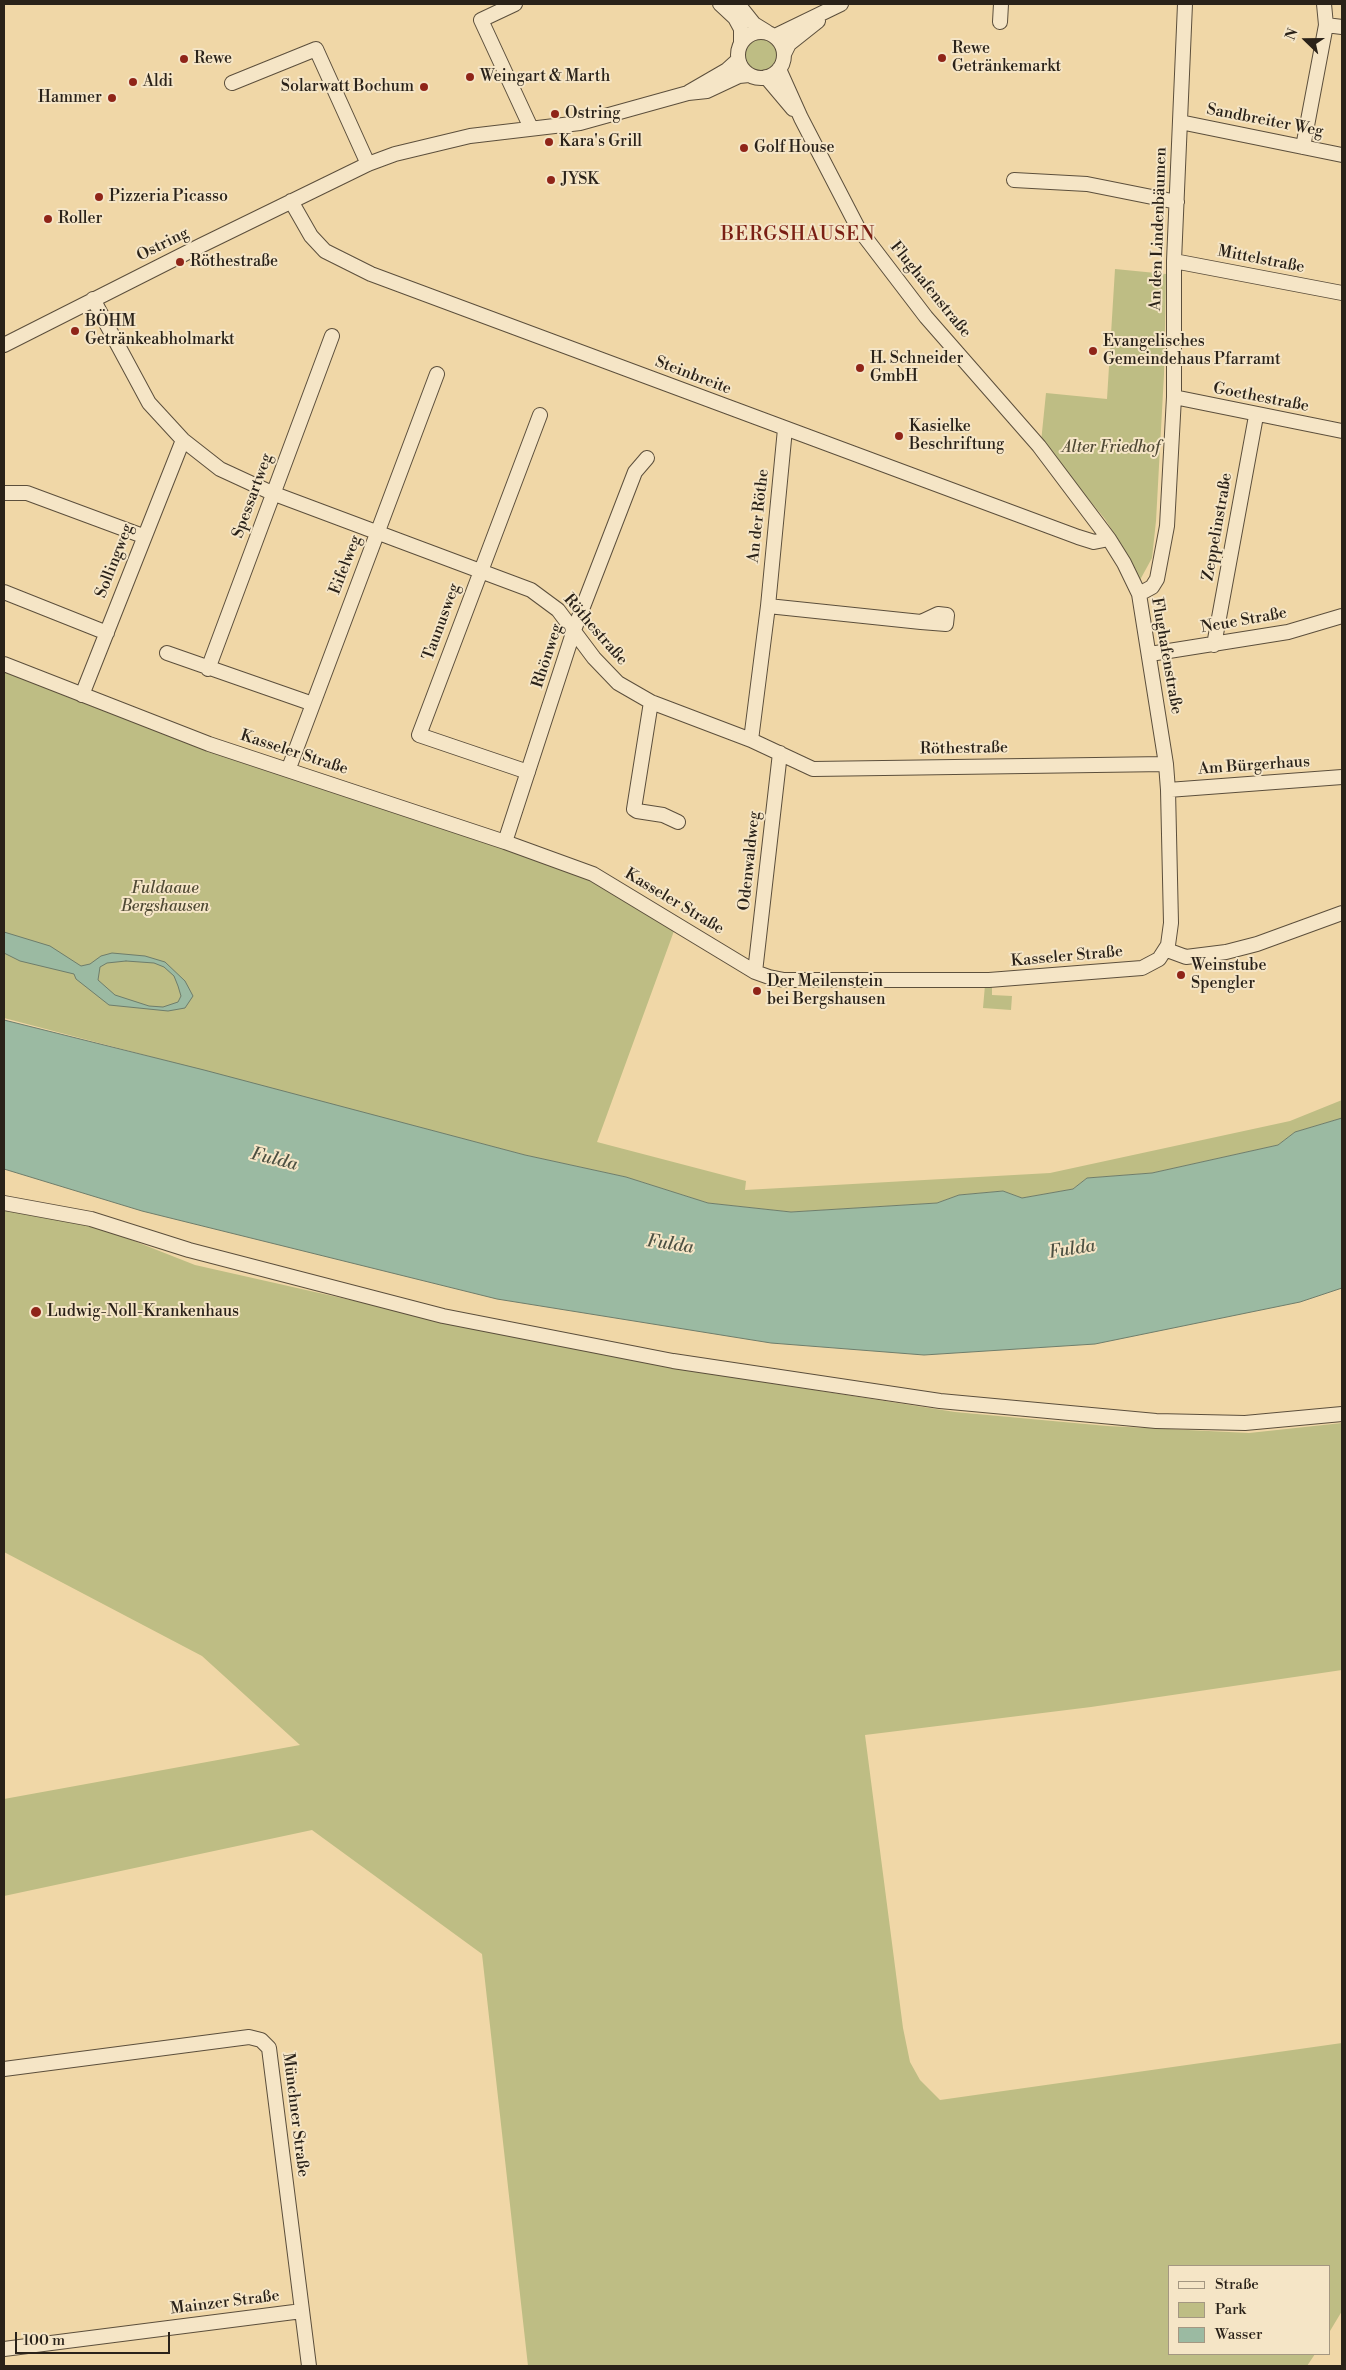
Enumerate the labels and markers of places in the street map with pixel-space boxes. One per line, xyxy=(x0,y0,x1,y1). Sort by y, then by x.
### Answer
place label: Rewe Getränkemarkt xyxy=(952,39,1061,77)
place label: Rewe xyxy=(194,49,232,69)
marker: Rewe Getränkemarkt xyxy=(936,52,948,64)
marker: Rewe xyxy=(178,53,190,65)
place label: Weingart & Marth xyxy=(480,67,610,87)
marker: Weingart & Marth xyxy=(464,71,476,83)
place label: Aldi xyxy=(143,72,173,92)
marker: Aldi xyxy=(127,76,139,88)
place label: Solarwatt Bochum xyxy=(281,77,414,97)
marker: Solarwatt Bochum xyxy=(418,81,430,93)
place label: Hammer xyxy=(38,88,102,108)
marker: Hammer xyxy=(106,92,118,104)
place label: Ostring xyxy=(565,104,621,124)
marker: Ostring xyxy=(549,108,561,120)
place label: Kara's Grill xyxy=(559,132,642,152)
marker: Kara's Grill xyxy=(543,136,555,148)
place label: Golf House xyxy=(754,138,835,158)
marker: Golf House xyxy=(738,142,750,154)
place label: JYSK xyxy=(561,170,599,190)
marker: JYSK xyxy=(545,174,557,186)
place label: Pizzeria Picasso xyxy=(109,187,228,207)
marker: Pizzeria Picasso xyxy=(93,191,105,203)
place label: Roller xyxy=(58,209,102,229)
marker: Roller xyxy=(42,213,54,225)
place label: Röthestraße xyxy=(190,252,278,272)
marker: Röthestraße xyxy=(174,256,186,268)
place label: BÖHM Getränkeabholmarkt xyxy=(85,312,235,350)
marker: BÖHM Getränkeabholmarkt xyxy=(69,325,81,337)
place label: Evangelisches Gemeindehaus Pfarramt xyxy=(1103,332,1281,370)
marker: Evangelisches Gemeindehaus Pfarramt xyxy=(1087,345,1099,357)
place label: H. Schneider GmbH xyxy=(870,349,963,387)
marker: H. Schneider GmbH xyxy=(854,362,866,374)
place label: Kasielke Beschriftung xyxy=(909,417,1004,455)
marker: Kasielke Beschriftung xyxy=(893,430,905,442)
place label: Weinstube Spengler xyxy=(1191,956,1267,994)
marker: Weinstube Spengler xyxy=(1175,969,1187,981)
place label: Der Meilenstein bei Bergshausen xyxy=(767,972,886,1010)
marker: Der Meilenstein bei Bergshausen xyxy=(751,985,763,997)
place label: Ludwig-Noll-Krankenhaus xyxy=(47,1302,239,1322)
marker: Ludwig-Noll-Krankenhaus xyxy=(29,1305,43,1319)

